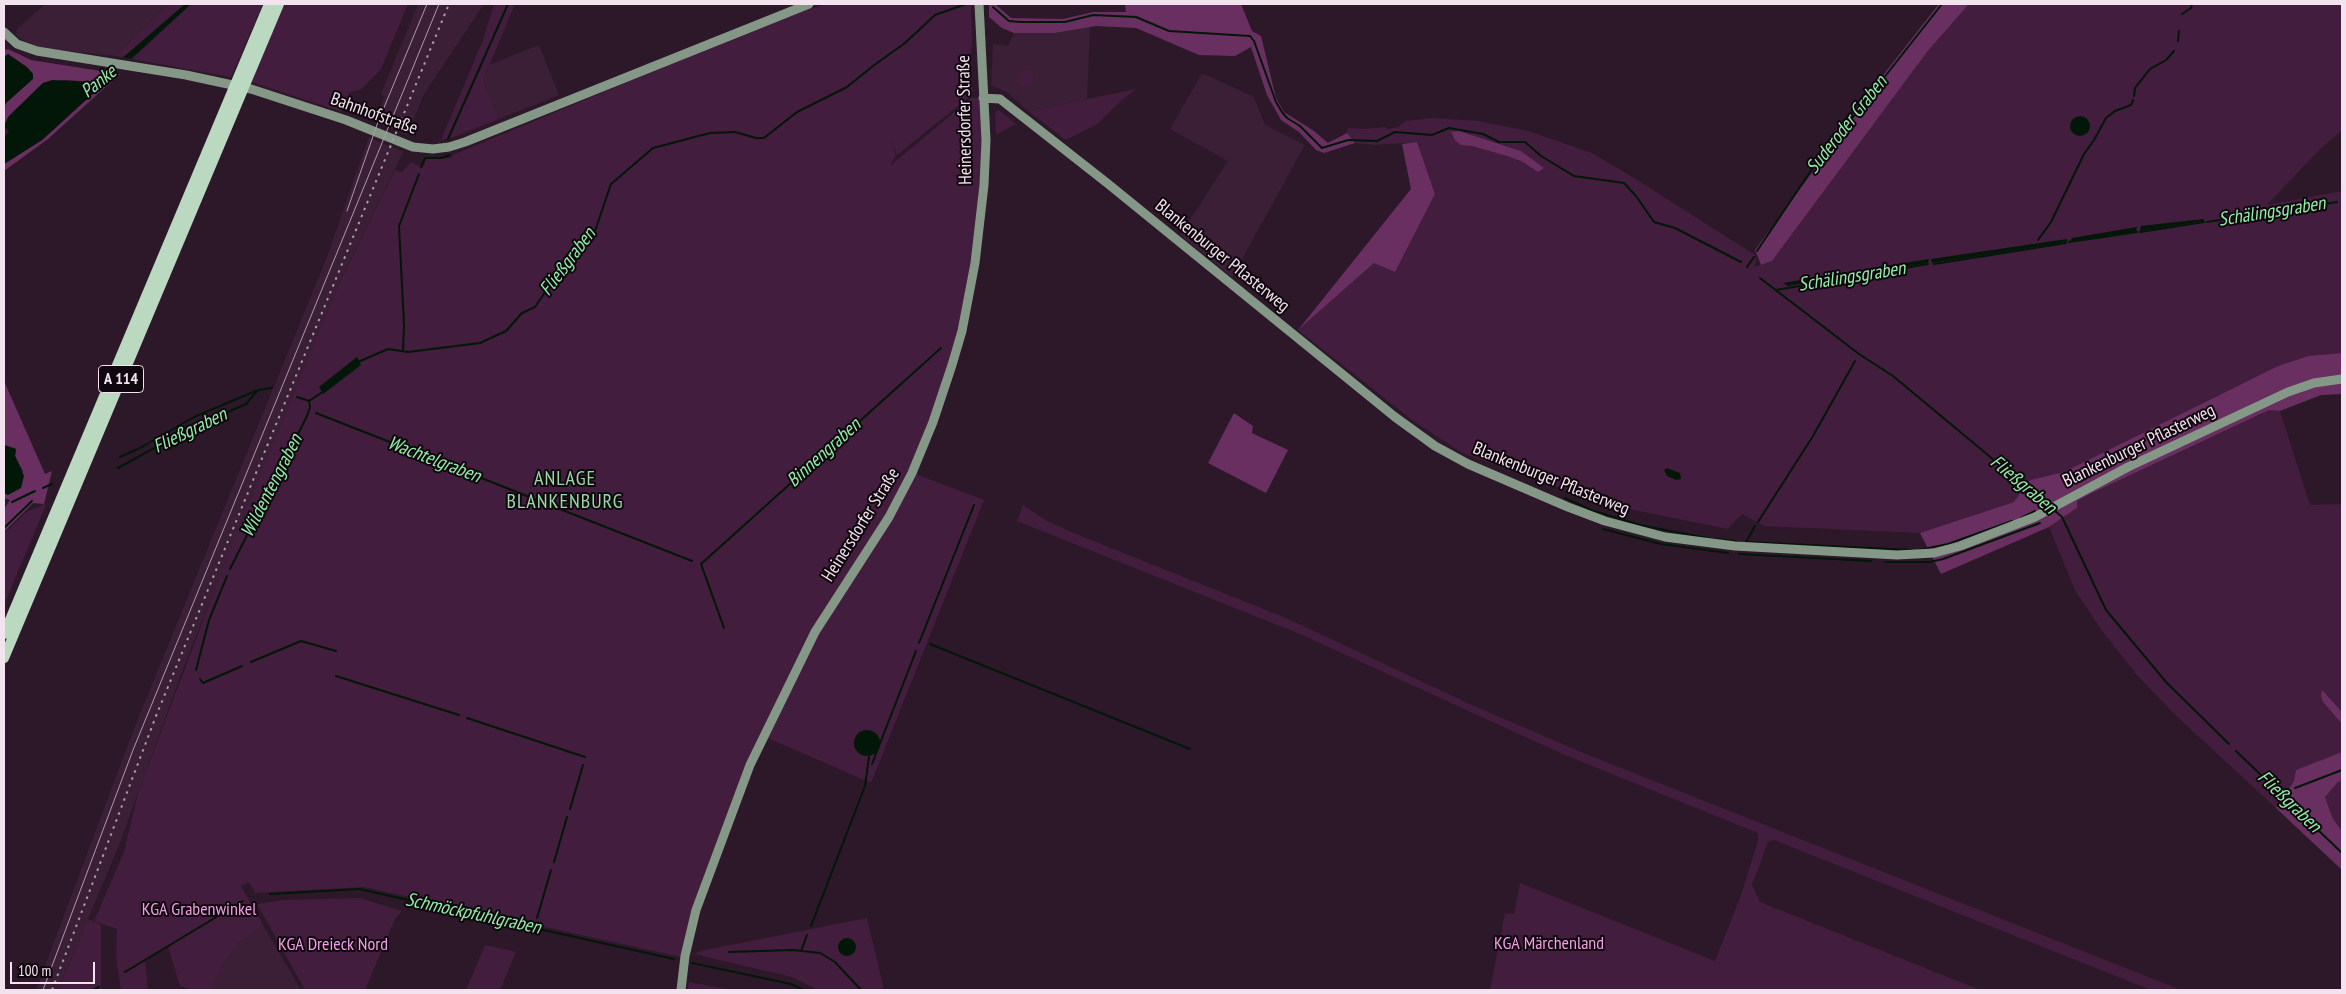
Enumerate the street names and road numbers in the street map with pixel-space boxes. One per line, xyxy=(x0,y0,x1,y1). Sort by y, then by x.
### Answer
street label: Heinersdorfer Straße xyxy=(953,55,977,185)
street label: Bahnhofstraße xyxy=(328,88,420,140)
street label: Blankenburger Pflasterweg xyxy=(1150,195,1294,317)
road number: A 114 xyxy=(98,366,144,392)
street label: Blankenburger Pflasterweg xyxy=(2059,400,2219,492)
street label: Blankenburger Pflasterweg xyxy=(1470,438,1632,520)
street label: Heinersdorfer Straße xyxy=(818,464,904,586)

